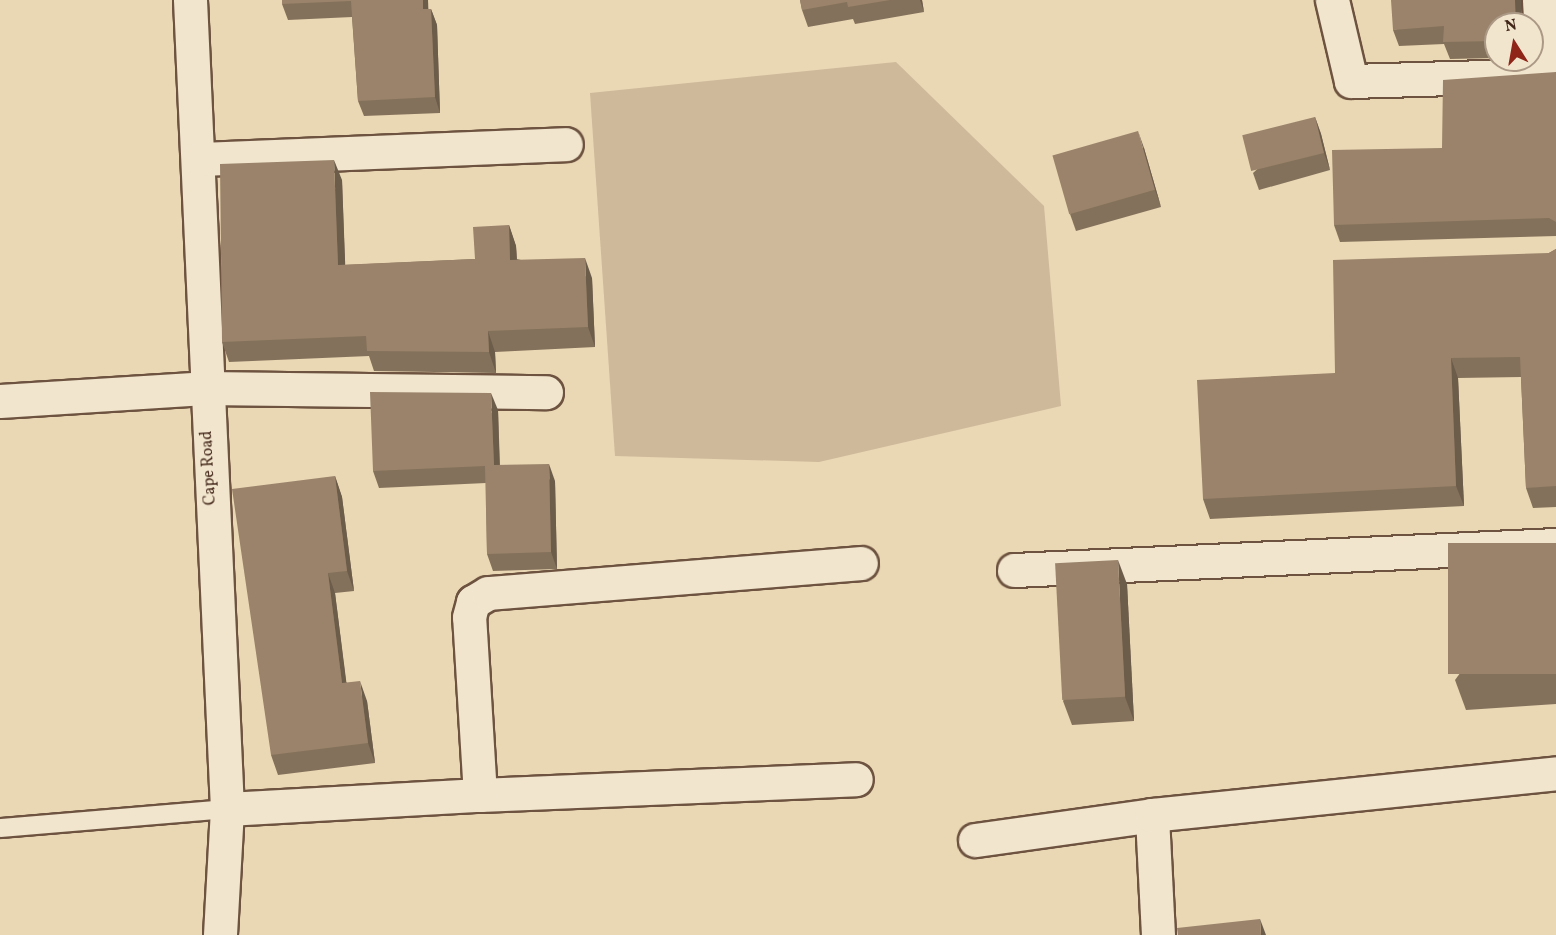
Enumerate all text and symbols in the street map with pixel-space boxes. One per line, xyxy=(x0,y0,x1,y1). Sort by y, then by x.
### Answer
north arrow xyxy=(1484,12,1544,72)
text: N xyxy=(1503,14,1519,38)
street label: Cape Road xyxy=(197,430,221,506)

